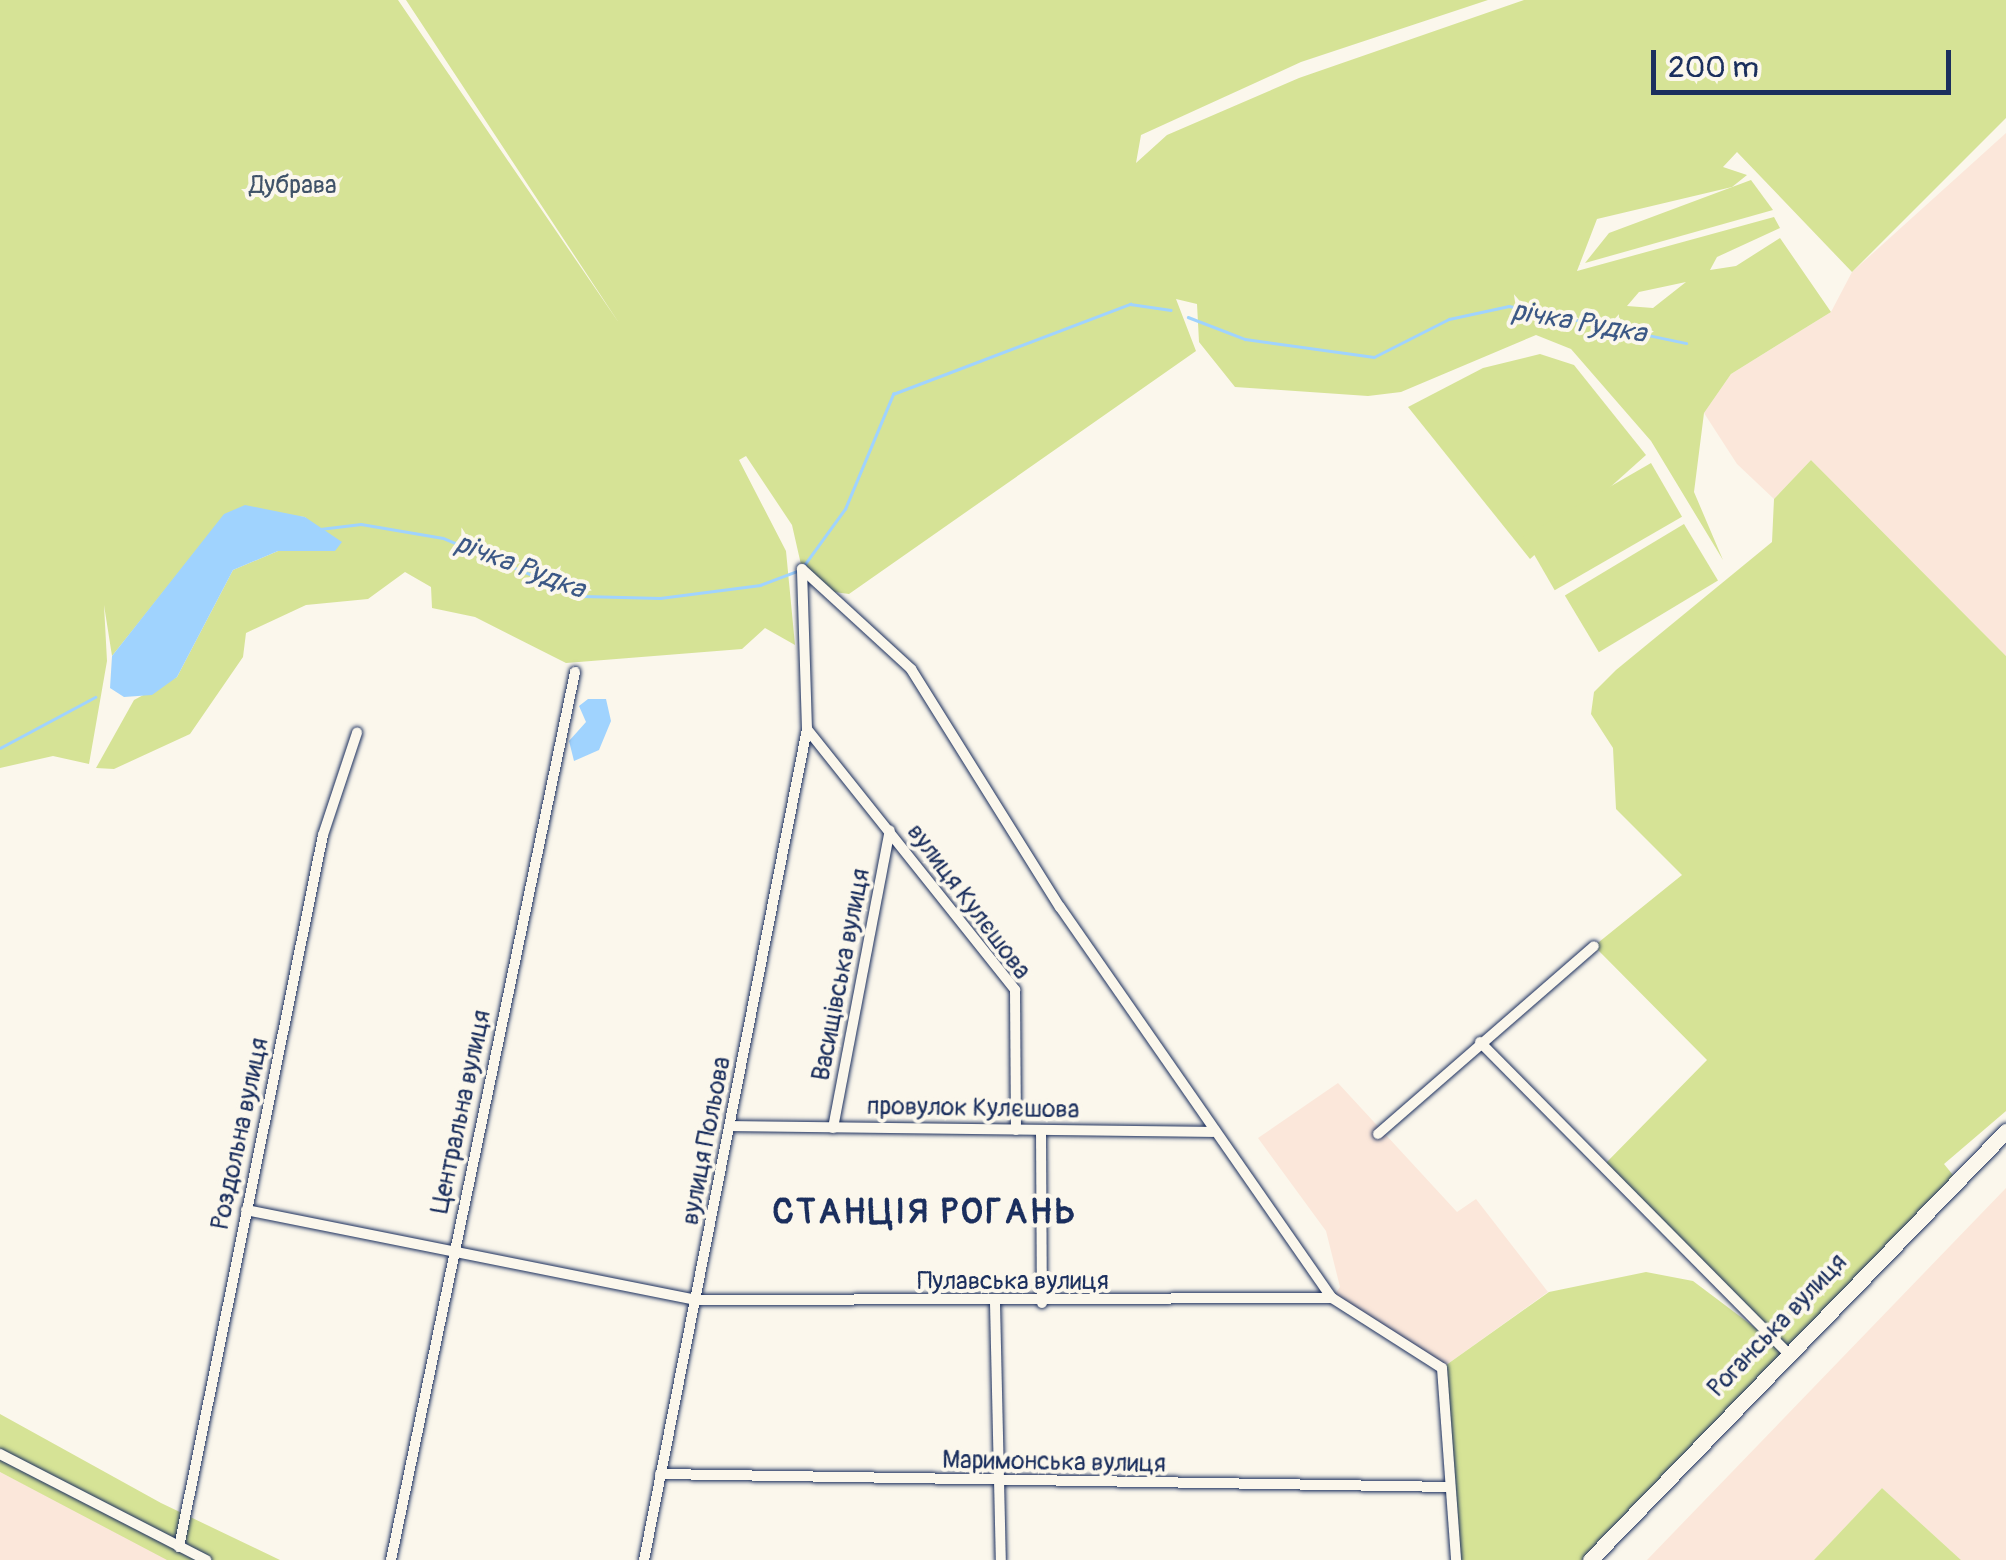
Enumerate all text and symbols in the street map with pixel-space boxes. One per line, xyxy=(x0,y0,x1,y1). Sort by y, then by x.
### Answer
scale bar xyxy=(1656,30,1956,92)
text: 200 m xyxy=(1668,49,1759,86)
park label: Дубрава xyxy=(249,171,337,201)
water label: річка Рудка xyxy=(1509,295,1649,351)
water label: річка Рудка xyxy=(450,527,590,607)
street label: вулиця Кулєшова xyxy=(900,818,1036,986)
street label: Васищівська вулиця xyxy=(807,866,877,1084)
street label: Центральна вулиця xyxy=(426,1007,498,1217)
street label: Роздольна вулиця xyxy=(206,1035,276,1233)
street label: вулиця Польова xyxy=(676,1054,738,1228)
street label: провулок Кулєшова xyxy=(867,1092,1079,1126)
district label: СТАНЦІЯ РОГАНЬ xyxy=(772,1191,1078,1233)
street label: Роганська вулиця xyxy=(1702,1248,1854,1404)
street label: Пулавська вулиця xyxy=(917,1267,1109,1297)
street label: Маримонська вулиця xyxy=(942,1446,1166,1480)

